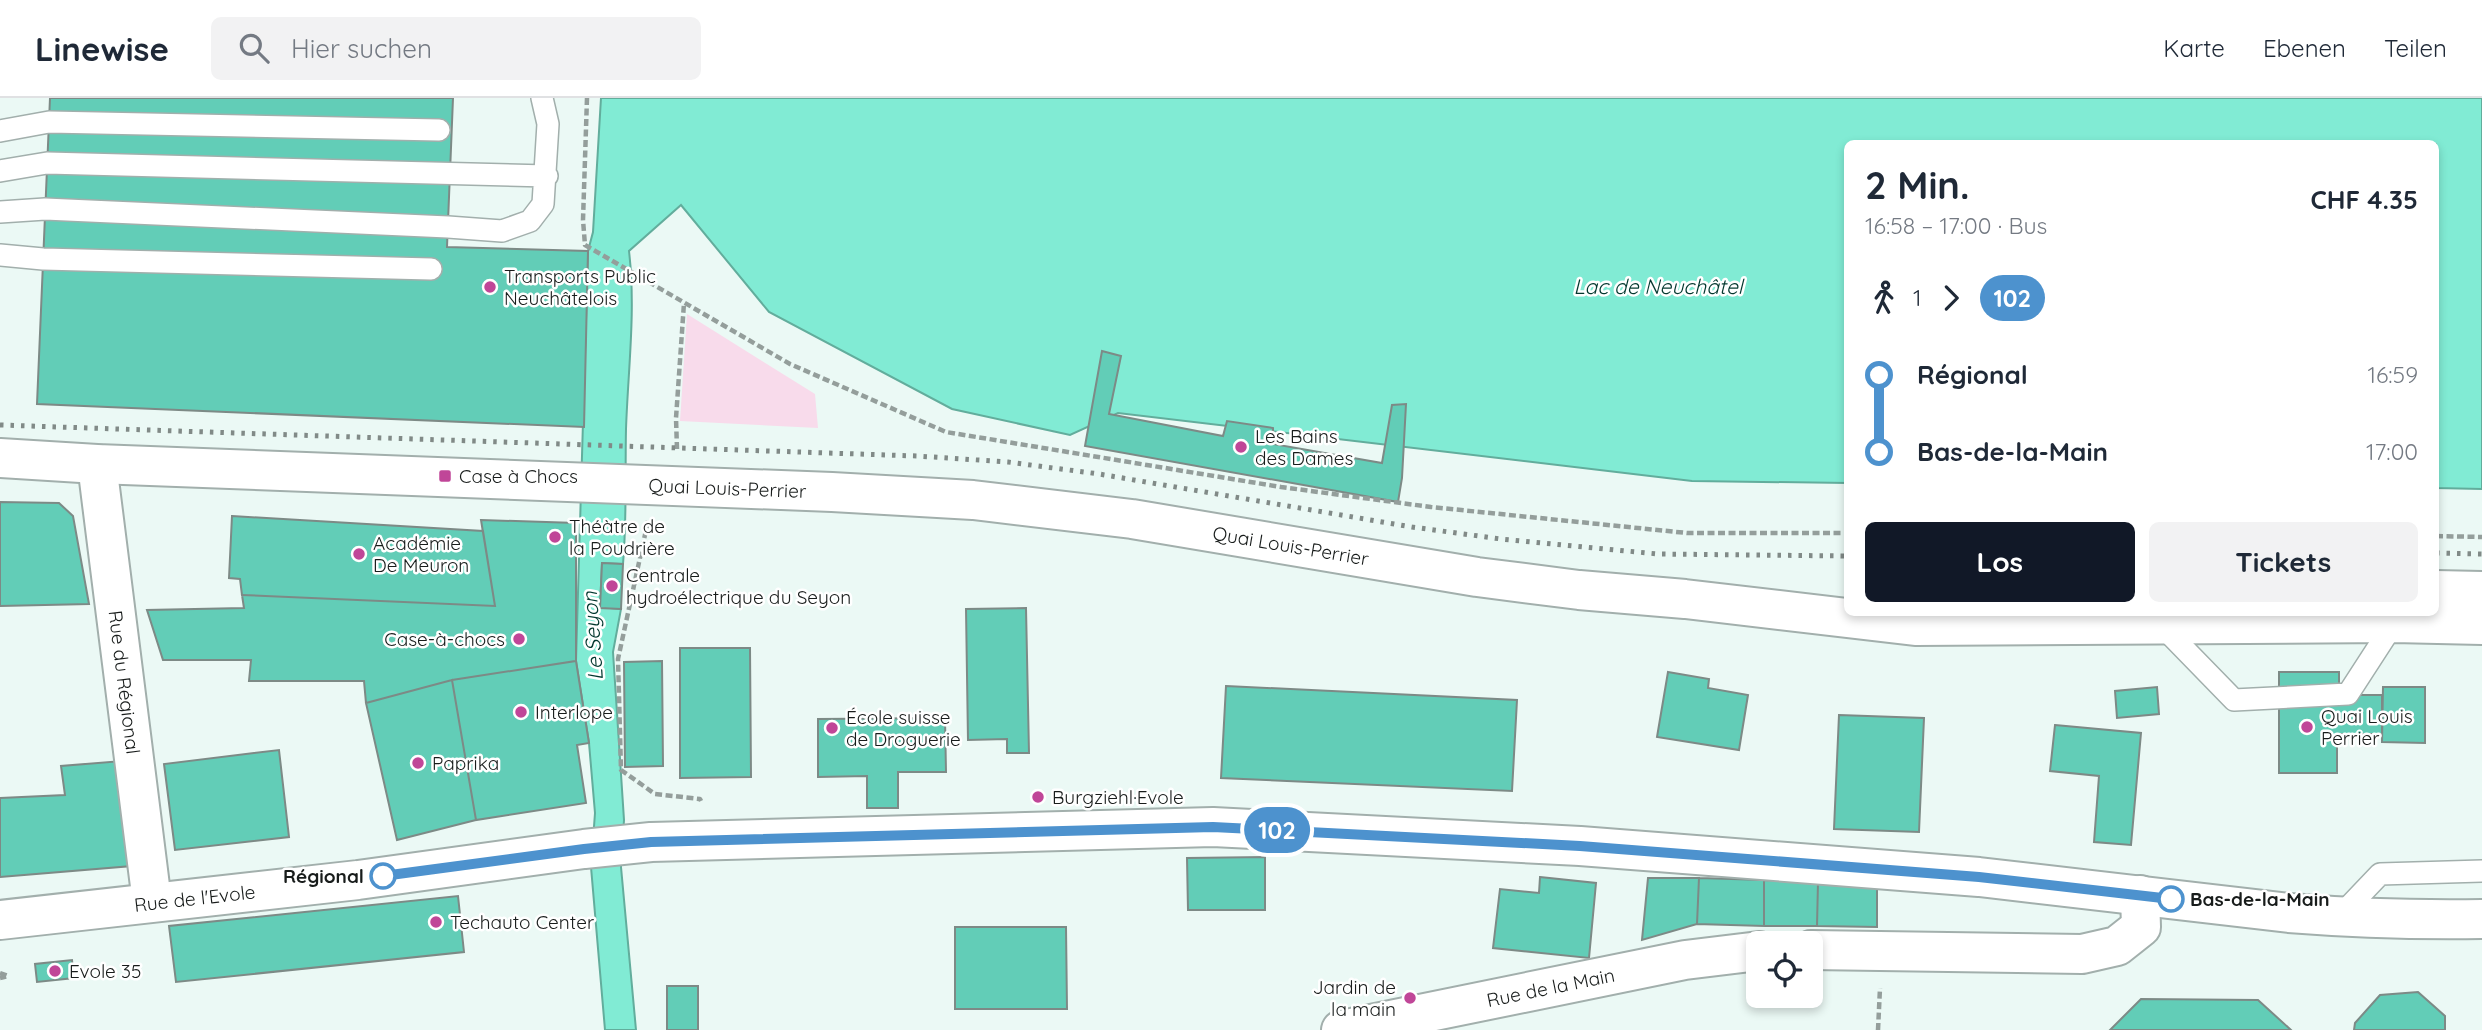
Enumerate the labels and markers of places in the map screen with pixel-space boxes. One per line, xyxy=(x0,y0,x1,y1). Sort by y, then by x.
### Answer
place label: Transports Public Neuchâtelois xyxy=(504,264,656,310)
marker: Transports Public Neuchâtelois xyxy=(482,279,498,295)
place label: Les Bains des Dames xyxy=(1255,424,1354,470)
marker: Les Bains des Dames xyxy=(1233,439,1249,455)
place label: Case à Chocs xyxy=(459,464,578,488)
marker: Case à Chocs xyxy=(437,468,453,484)
place label: Théàtre de la Poudrière xyxy=(569,514,675,560)
marker: Théàtre de la Poudrière xyxy=(547,529,563,545)
place label: Académie De Meuron xyxy=(373,531,469,577)
marker: Académie De Meuron xyxy=(351,546,367,562)
place label: Centrale hydroélectrique du Seyon xyxy=(626,563,851,609)
marker: Centrale hydroélectrique du Seyon xyxy=(604,578,620,594)
place label: Case-à-chocs xyxy=(384,627,505,651)
marker: Case-à-chocs xyxy=(511,631,527,647)
place label: Interlope xyxy=(535,700,613,724)
marker: Interlope xyxy=(513,704,529,720)
place label: Quai Louis Perrier xyxy=(2321,704,2413,750)
place label: École suisse de Droguerie xyxy=(846,705,961,751)
marker: Quai Louis Perrier xyxy=(2299,719,2315,735)
marker: École suisse de Droguerie xyxy=(824,720,840,736)
place label: Paprika xyxy=(432,751,499,775)
marker: Paprika xyxy=(410,755,426,771)
place label: Burgziehl·Evole xyxy=(1052,785,1184,809)
marker: Burgziehl·Evole xyxy=(1030,789,1046,805)
marker: Régional xyxy=(370,863,396,889)
place label: Régional xyxy=(283,864,364,888)
marker: Bas-de-la-Main xyxy=(2158,886,2184,912)
place label: Bas-de-la-Main xyxy=(2190,887,2330,911)
place label: Techauto Center xyxy=(450,910,595,934)
marker: Techauto Center xyxy=(428,914,444,930)
place label: Evole 35 xyxy=(69,959,141,983)
marker: Evole 35 xyxy=(47,963,63,979)
place label: Jardin de la main xyxy=(1313,975,1396,1021)
marker: Jardin de la main xyxy=(1402,990,1418,1006)

